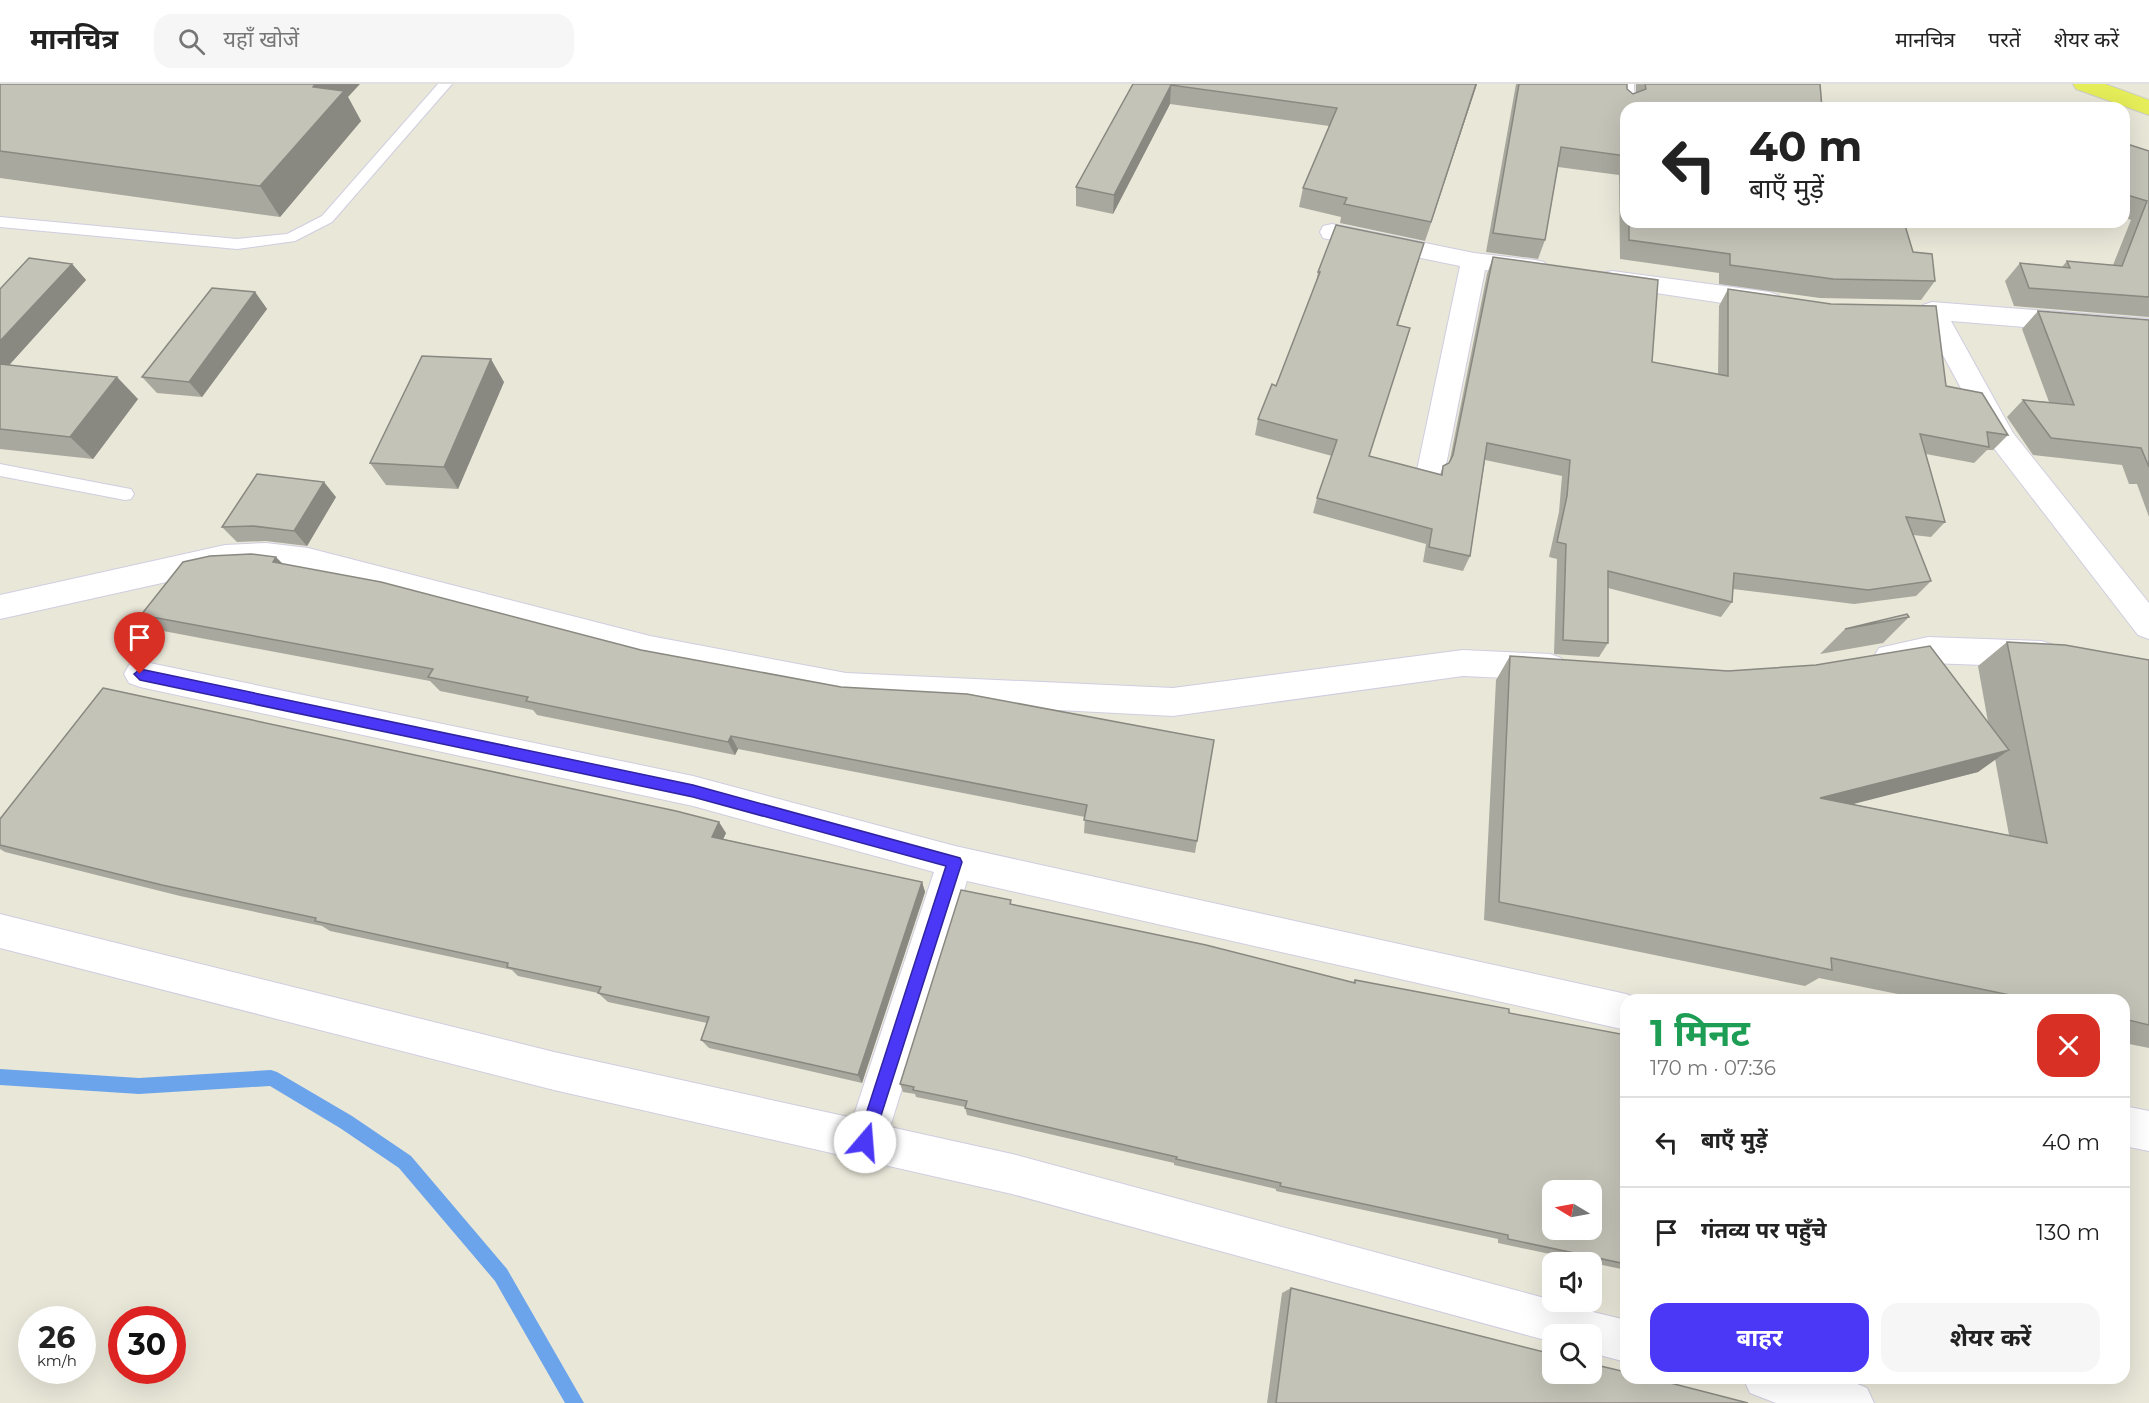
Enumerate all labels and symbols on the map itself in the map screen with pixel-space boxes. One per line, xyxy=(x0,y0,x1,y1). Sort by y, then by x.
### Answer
pin xyxy=(114,612,165,674)
position arrow xyxy=(833,1110,897,1174)
north arrow xyxy=(1542,1180,1602,1240)
speed limit sign: 30 xyxy=(108,1306,186,1384)

